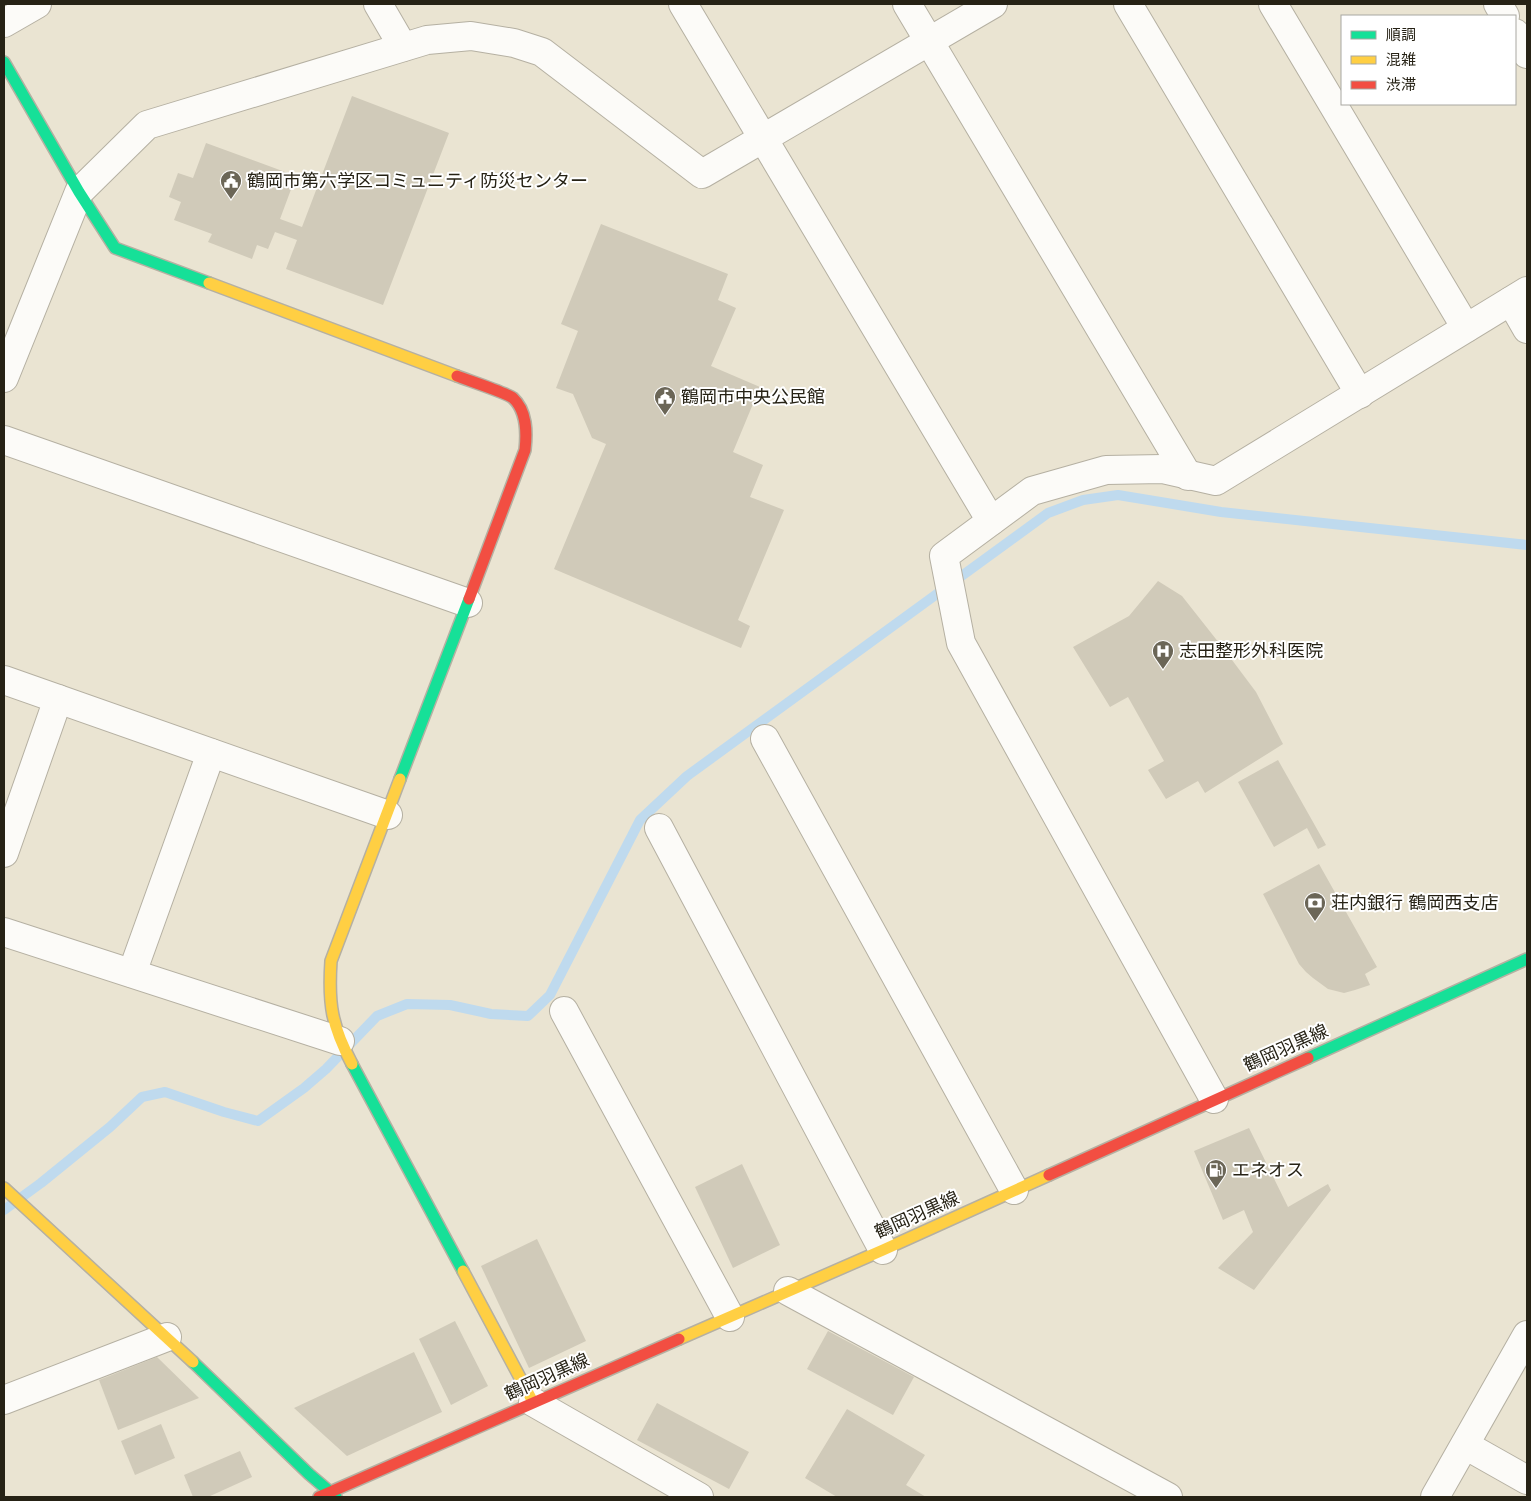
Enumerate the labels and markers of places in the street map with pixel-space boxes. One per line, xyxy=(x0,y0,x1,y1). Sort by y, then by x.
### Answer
place label: 鶴岡市第六学区コミュニティ防災センター xyxy=(247,168,588,194)
public building icon: 鶴岡市第六学区コミュニティ防災センター xyxy=(219,169,243,200)
place label: 鶴岡市中央公民館 xyxy=(681,384,825,410)
public building icon: 鶴岡市中央公民館 xyxy=(653,385,677,416)
place label: 志田整形外科医院 xyxy=(1179,638,1323,664)
hospital icon: 志田整形外科医院 xyxy=(1151,639,1175,670)
place label: 荘内銀行 鶴岡西支店 xyxy=(1331,890,1498,916)
bank icon: 荘内銀行 鶴岡西支店 xyxy=(1303,891,1327,922)
place label: エネオス xyxy=(1232,1157,1304,1183)
fuel station icon: エネオス xyxy=(1204,1158,1228,1189)

